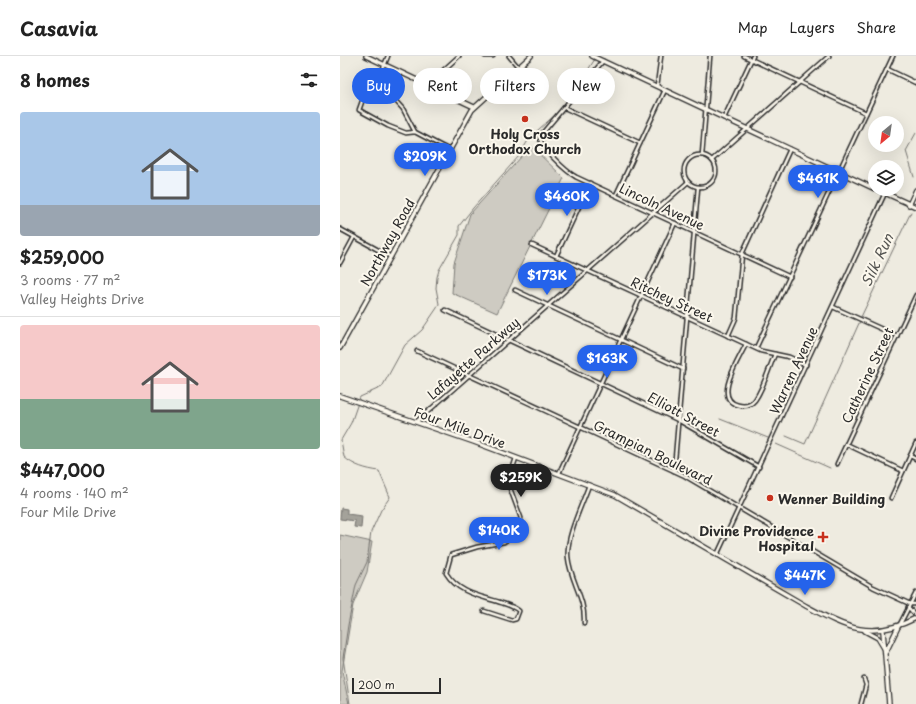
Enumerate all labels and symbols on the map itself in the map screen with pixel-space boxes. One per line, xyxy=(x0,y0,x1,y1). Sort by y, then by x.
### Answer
marker: Holy Cross Orthodox Church xyxy=(520,114,530,124)
north arrow xyxy=(868,116,904,152)
place label: Holy Cross Orthodox Church xyxy=(469,124,581,158)
pin: $209K xyxy=(397,143,453,177)
pin: $461K xyxy=(790,165,846,199)
street label: Lincoln Avenue xyxy=(616,178,708,234)
pin: $460K xyxy=(539,183,595,217)
street label: Northway Road xyxy=(355,195,419,289)
water label: Silk Run xyxy=(856,230,899,290)
pin: $173K xyxy=(519,262,575,296)
street label: Ritchey Street xyxy=(628,272,716,326)
street label: Lafayette Parkway xyxy=(423,312,523,404)
street label: Warren Avenue xyxy=(764,323,822,417)
street label: Catherine Street xyxy=(836,324,898,426)
pin: $163K xyxy=(579,345,635,379)
street label: Elliott Street xyxy=(645,387,723,441)
street label: Four Mile Drive xyxy=(412,402,509,452)
street label: Grampian Boulevard xyxy=(590,415,716,489)
pin: $259K xyxy=(493,464,549,498)
place label: Wenner Building xyxy=(778,489,885,508)
marker: Wenner Building xyxy=(765,493,775,503)
pin: $140K xyxy=(471,517,527,551)
place label: Divine Providence Hospital xyxy=(699,521,814,555)
marker: Divine Providence Hospital xyxy=(817,531,829,543)
pin: $447K xyxy=(777,562,833,596)
scale bar xyxy=(352,676,441,695)

